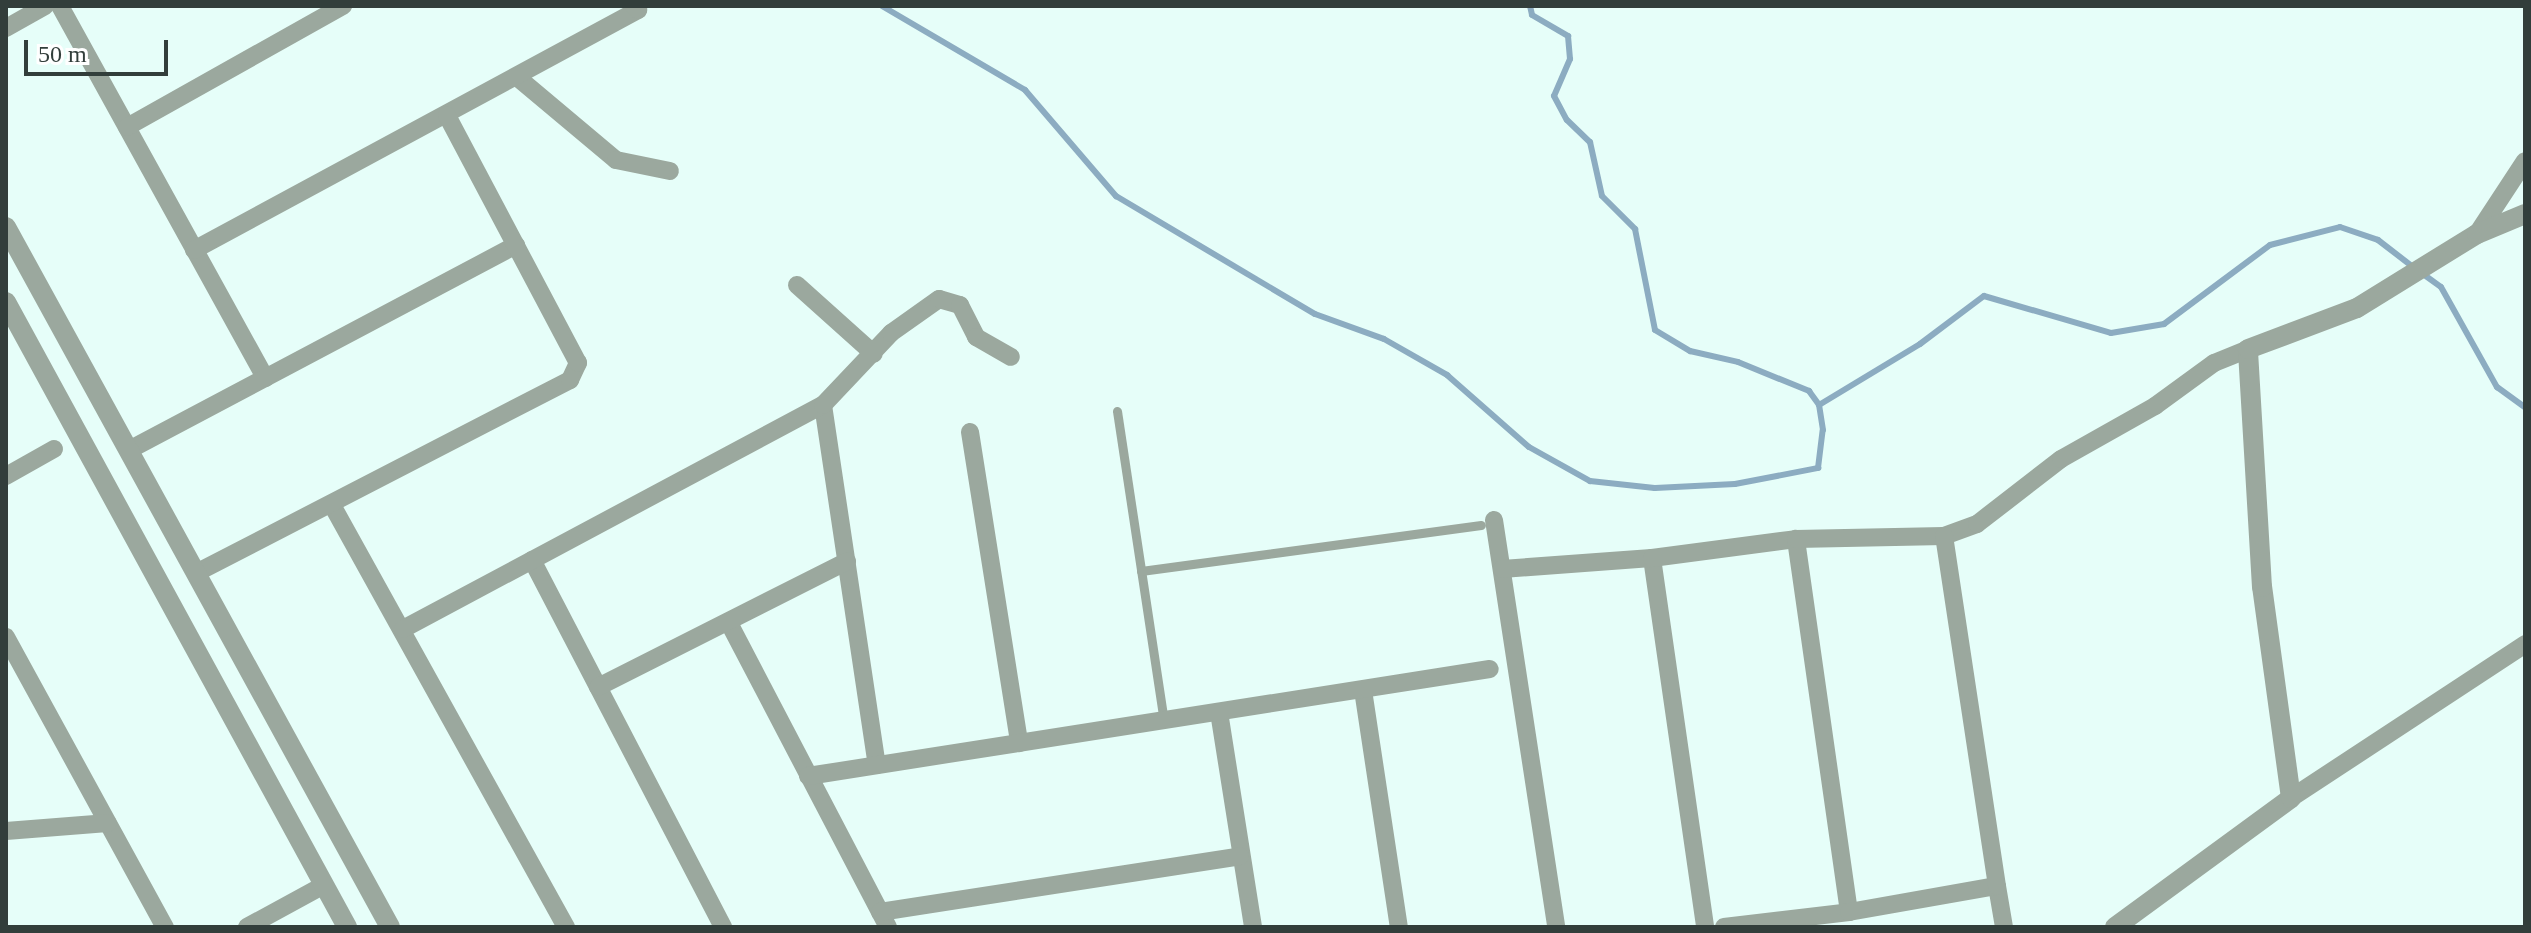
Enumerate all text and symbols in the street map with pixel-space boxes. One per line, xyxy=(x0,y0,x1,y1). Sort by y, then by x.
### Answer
scale bar xyxy=(28,24,172,74)
text: 50 m xyxy=(38,41,87,67)

